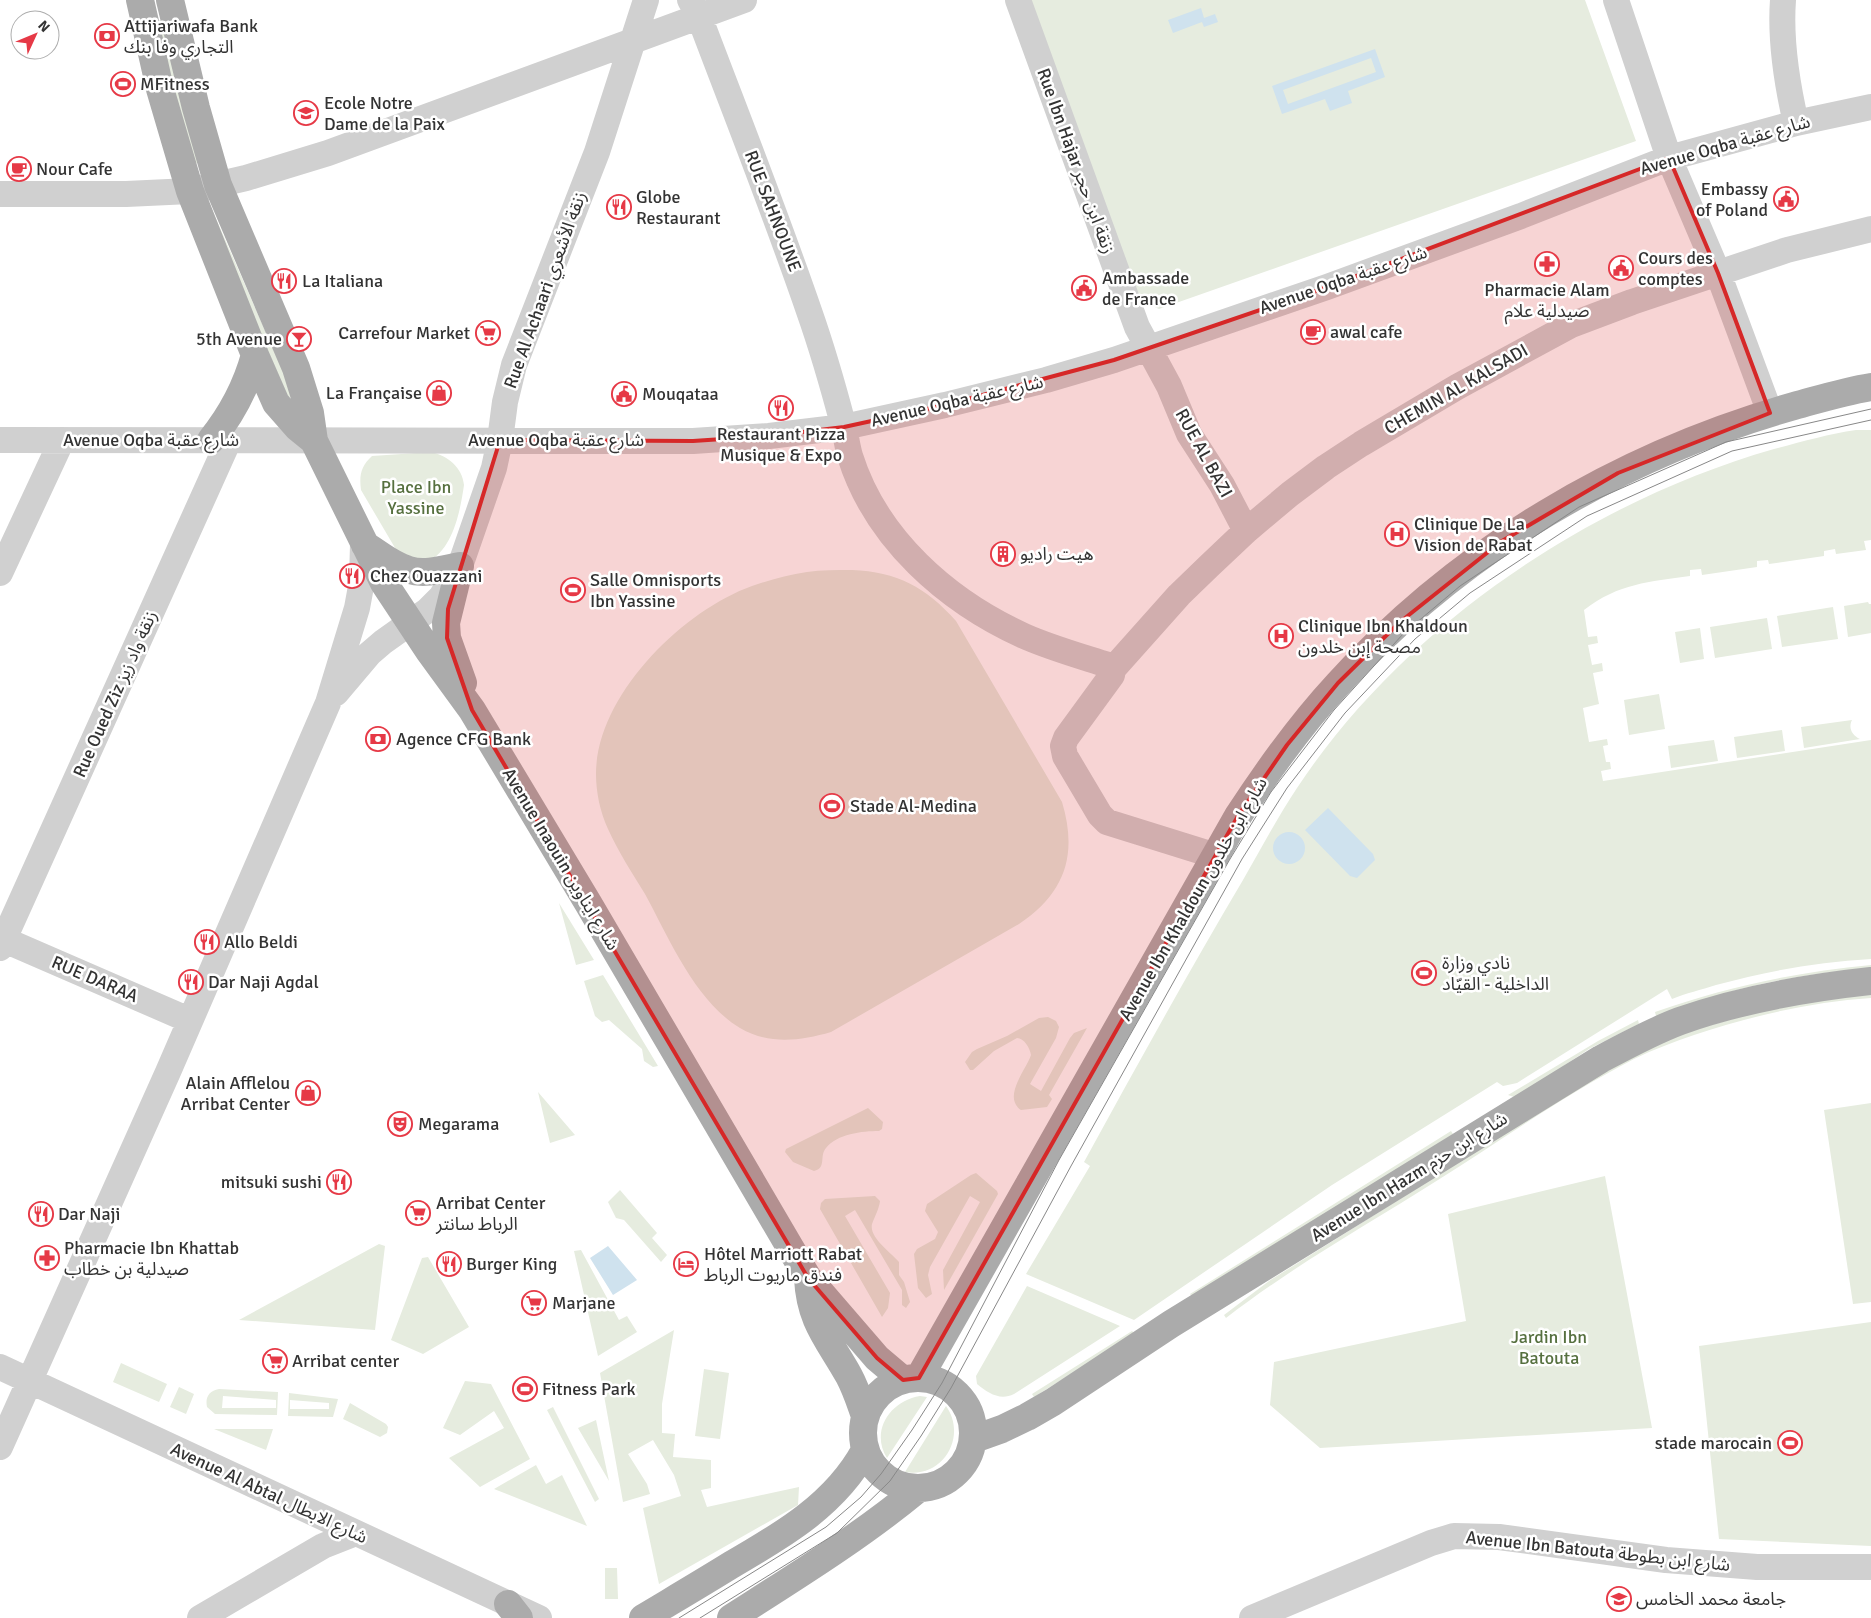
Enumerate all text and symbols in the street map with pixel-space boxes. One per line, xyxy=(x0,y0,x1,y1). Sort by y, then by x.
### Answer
north arrow xyxy=(10,10,60,60)
place label: Attijariwafa Bank التجاري وفا بنك xyxy=(124,15,258,60)
text: N xyxy=(34,17,53,36)
bank icon: Attijariwafa Bank التجاري وفا بنك xyxy=(94,23,120,49)
street label: Rue Ibn Hajar زنقة ابن حجر xyxy=(1032,65,1120,257)
sports icon: MFitness xyxy=(110,71,136,97)
place label: MFitness xyxy=(140,73,210,95)
place label: Ecole Notre Dame de la Paix xyxy=(324,92,446,135)
school or university icon: Ecole Notre Dame de la Paix xyxy=(293,100,319,126)
street label: Avenue Oqba شارع عقبة xyxy=(1637,110,1814,183)
street label: RUE SAHNOUNE xyxy=(740,147,806,275)
cafe icon: Nour Cafe xyxy=(6,156,32,182)
place label: Nour Cafe xyxy=(36,158,113,180)
place label: Embassy of Poland xyxy=(1696,178,1769,221)
place label: Globe Restaurant xyxy=(636,186,720,229)
public building icon: Embassy of Poland xyxy=(1773,186,1799,212)
street label: Rue Al Achaari زنقة الأشعري xyxy=(499,188,593,392)
restaurant icon: Globe Restaurant xyxy=(606,194,632,220)
street label: Avenue Oqba شارع عقبة xyxy=(1256,241,1431,322)
place label: Cours des comptes xyxy=(1638,247,1713,290)
pharmacy icon: Pharmacie Alam صيدلية علام xyxy=(1534,251,1560,277)
public building icon: Cours des comptes xyxy=(1608,255,1634,281)
place label: Ambassade de France xyxy=(1102,267,1189,310)
restaurant icon: La Italiana xyxy=(271,268,297,294)
place label: La Italiana xyxy=(302,270,383,292)
public building icon: Ambassade de France xyxy=(1071,275,1097,301)
place label: Pharmacie Alam صيدلية علام xyxy=(1484,279,1610,325)
cafe icon: awal cafe xyxy=(1300,319,1326,345)
supermarket icon: Carrefour Market xyxy=(475,320,501,346)
place label: awal cafe xyxy=(1330,321,1403,343)
place label: Carrefour Market xyxy=(338,322,470,344)
bar icon: 5th Avenue xyxy=(286,326,312,352)
place label: 5th Avenue xyxy=(196,328,282,350)
street label: CHEMIN AL KALSADI xyxy=(1380,339,1532,439)
street label: Avenue Oqba شارع عقبة xyxy=(869,370,1046,434)
shop icon: La Française xyxy=(426,380,452,406)
public building icon: Mouqataa xyxy=(611,381,637,407)
place label: La Française xyxy=(326,382,422,404)
place label: Mouqataa xyxy=(642,383,719,405)
restaurant icon: Restaurant Pizza Musique & Expo xyxy=(768,395,794,421)
street label: RUE AL BAZI xyxy=(1171,405,1237,501)
place label: Restaurant Pizza Musique & Expo xyxy=(717,423,845,466)
street label: Avenue Oqba شارع عقبة xyxy=(63,429,239,454)
street label: Avenue Oqba شارع عقبة xyxy=(468,429,644,454)
park label: Place Ibn Yassine xyxy=(381,476,451,519)
place label: Clinique De La Vision de Rabat xyxy=(1414,513,1532,556)
hospital icon: Clinique De La Vision de Rabat xyxy=(1384,521,1410,547)
building icon: هيت راديو xyxy=(990,541,1016,567)
place label: هيت راديو xyxy=(1020,543,1094,565)
restaurant icon: Chez Ouazzani xyxy=(339,563,365,589)
place label: Chez Ouazzani xyxy=(370,565,482,587)
place label: Salle Omnisports Ibn Yassine xyxy=(590,569,721,612)
sports icon: Salle Omnisports Ibn Yassine xyxy=(560,577,586,603)
street label: Rue Oued Ziz زنقة واد زيز xyxy=(68,607,162,781)
place label: Clinique Ibn Khaldoun مصحة إبن خلدون xyxy=(1298,615,1468,659)
hospital icon: Clinique Ibn Khaldoun مصحة إبن خلدون xyxy=(1268,623,1294,649)
bank icon: Agence CFG Bank xyxy=(365,726,391,752)
place label: Agence CFG Bank xyxy=(396,728,531,750)
street label: Avenue Inaouin شارع ايناوين xyxy=(495,764,624,956)
street label: Avenue Ibn Khaldoun شارع ابن خلدون xyxy=(1114,773,1274,1026)
sports icon: Stade Al-Medina xyxy=(819,793,845,819)
place label: Stade Al-Medina xyxy=(850,795,977,817)
restaurant icon: Allo Beldi xyxy=(194,929,220,955)
place label: Allo Beldi xyxy=(224,931,298,953)
street label: RUE DARAA xyxy=(48,951,142,1007)
place label: نادي وزارة الداخلية - القيّاد xyxy=(1442,952,1549,995)
sports icon: نادي وزارة الداخلية - القيّاد xyxy=(1411,960,1437,986)
restaurant icon: Dar Naji Agdal xyxy=(178,969,204,995)
place label: Dar Naji Agdal xyxy=(208,971,319,993)
place label: Alain Afflelou Arribat Center xyxy=(181,1072,290,1115)
shop icon: Alain Afflelou Arribat Center xyxy=(295,1080,321,1106)
street label: Avenue Ibn Hazm شارع ابن حزم xyxy=(1307,1107,1513,1249)
theatre icon: Megarama xyxy=(387,1111,413,1137)
place label: Megarama xyxy=(418,1113,499,1135)
restaurant icon: mitsuki sushi xyxy=(326,1169,352,1195)
place label: mitsuki sushi xyxy=(221,1171,322,1193)
place label: Arribat Center الرباط سانتر xyxy=(435,1192,546,1235)
supermarket icon: Arribat Center الرباط سانتر xyxy=(405,1200,431,1226)
restaurant icon: Dar Naji xyxy=(28,1201,54,1227)
place label: Dar Naji xyxy=(58,1203,120,1225)
place label: Pharmacie Ibn Khattab صيدلية بن خطاب xyxy=(64,1237,239,1280)
place label: Hôtel Marriott Rabat فندق ماريوت الرباط xyxy=(704,1243,862,1286)
pharmacy icon: Pharmacie Ibn Khattab صيدلية بن خطاب xyxy=(34,1245,60,1271)
restaurant icon: Burger King xyxy=(436,1251,462,1277)
hotel icon: Hôtel Marriott Rabat فندق ماريوت الرباط xyxy=(673,1251,699,1277)
place label: Burger King xyxy=(466,1253,557,1275)
supermarket icon: Marjane xyxy=(521,1290,547,1316)
place label: Marjane xyxy=(552,1292,616,1314)
park label: Jardin Ibn Batouta xyxy=(1511,1326,1587,1369)
supermarket icon: Arribat center xyxy=(262,1348,288,1374)
place label: Arribat center xyxy=(292,1350,399,1372)
sports icon: Fitness Park xyxy=(512,1376,538,1402)
place label: Fitness Park xyxy=(542,1378,636,1400)
sports icon: stade marocain xyxy=(1777,1430,1803,1456)
place label: stade marocain xyxy=(1655,1432,1772,1454)
street label: Avenue Al Abtal شارع الابطال xyxy=(166,1438,371,1551)
street label: Avenue Ibn Batouta شارع ابن بطوطة xyxy=(1464,1526,1731,1579)
school or university icon: جامعة محمد الخامس xyxy=(1606,1586,1632,1612)
place label: جامعة محمد الخامس xyxy=(1636,1588,1786,1610)

